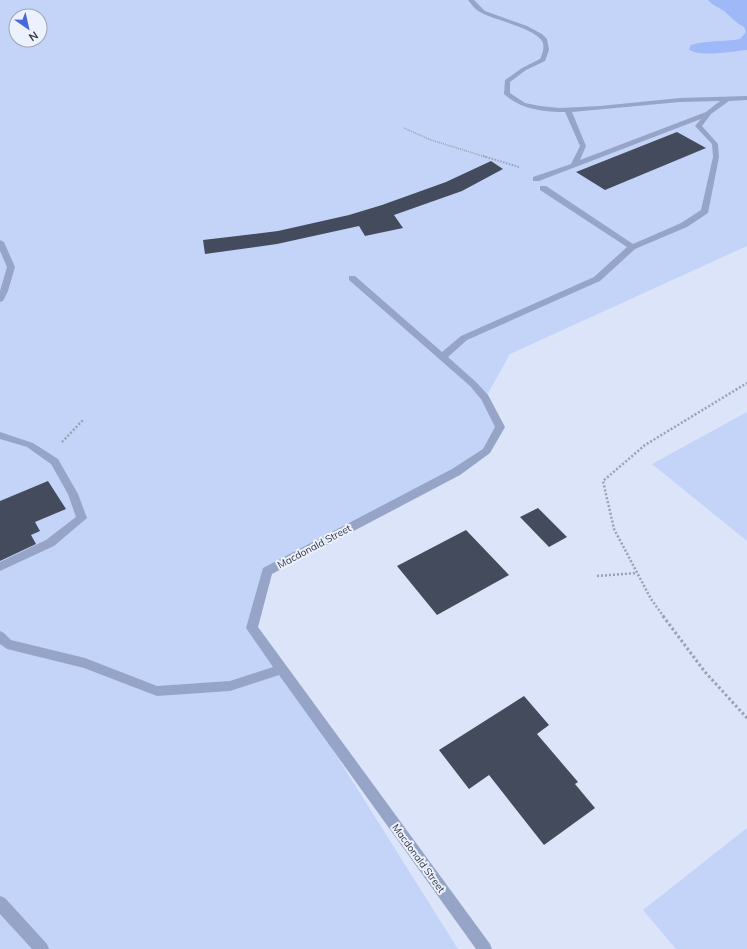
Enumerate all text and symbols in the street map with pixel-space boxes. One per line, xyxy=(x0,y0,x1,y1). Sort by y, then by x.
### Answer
north arrow xyxy=(8,8,48,48)
text: N xyxy=(26,28,41,44)
street label: Macdonald Street xyxy=(275,521,354,571)
street label: Macdonald Street xyxy=(389,821,448,896)

